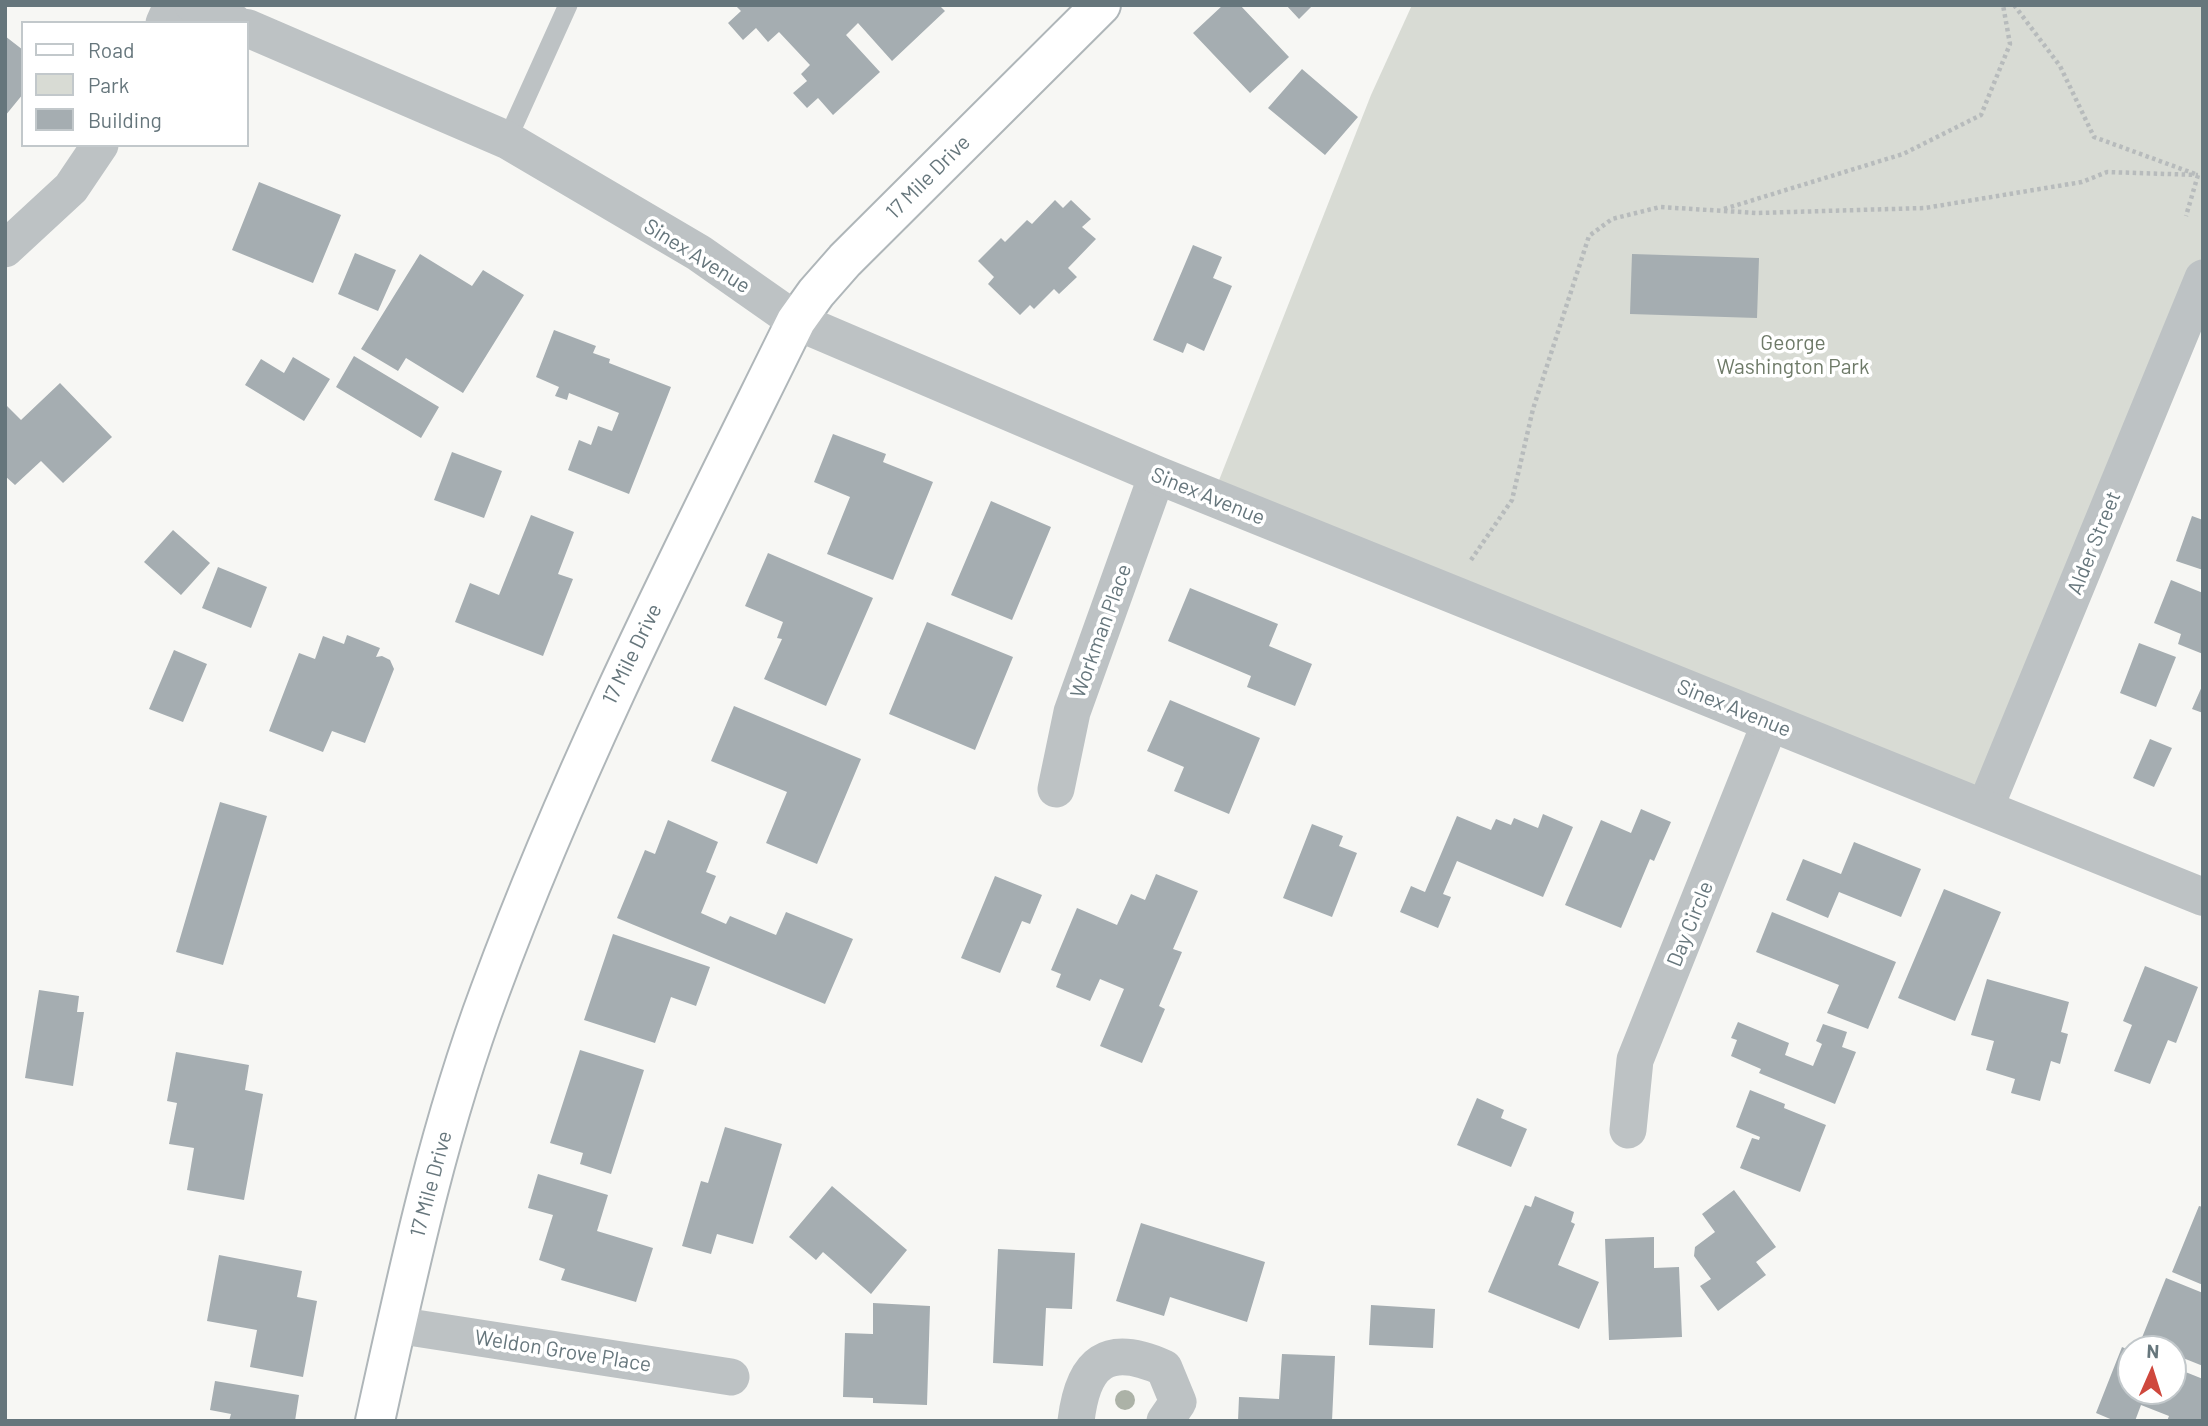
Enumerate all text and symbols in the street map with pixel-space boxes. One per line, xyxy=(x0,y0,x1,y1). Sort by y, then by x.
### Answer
legend xyxy=(21,21,248,147)
text: Road xyxy=(88,37,134,62)
text: Park xyxy=(88,72,129,97)
text: Building xyxy=(88,107,162,132)
street label: 17 Mile Drive xyxy=(881,130,975,224)
street label: Sinex Avenue xyxy=(639,213,755,299)
park label: George Washington Park xyxy=(1716,330,1870,380)
street label: Sinex Avenue xyxy=(1147,462,1269,530)
street label: Alder Street xyxy=(2062,488,2126,598)
street label: Workman Place xyxy=(1065,561,1137,701)
street label: 17 Mile Drive xyxy=(597,600,667,708)
street label: Sinex Avenue xyxy=(1673,674,1795,742)
street label: Day Circle xyxy=(1661,878,1719,970)
street label: 17 Mile Drive xyxy=(405,1128,457,1240)
street label: Weldon Grove Place xyxy=(473,1325,653,1377)
north arrow xyxy=(2117,1335,2187,1405)
text: N xyxy=(2146,1339,2160,1362)

